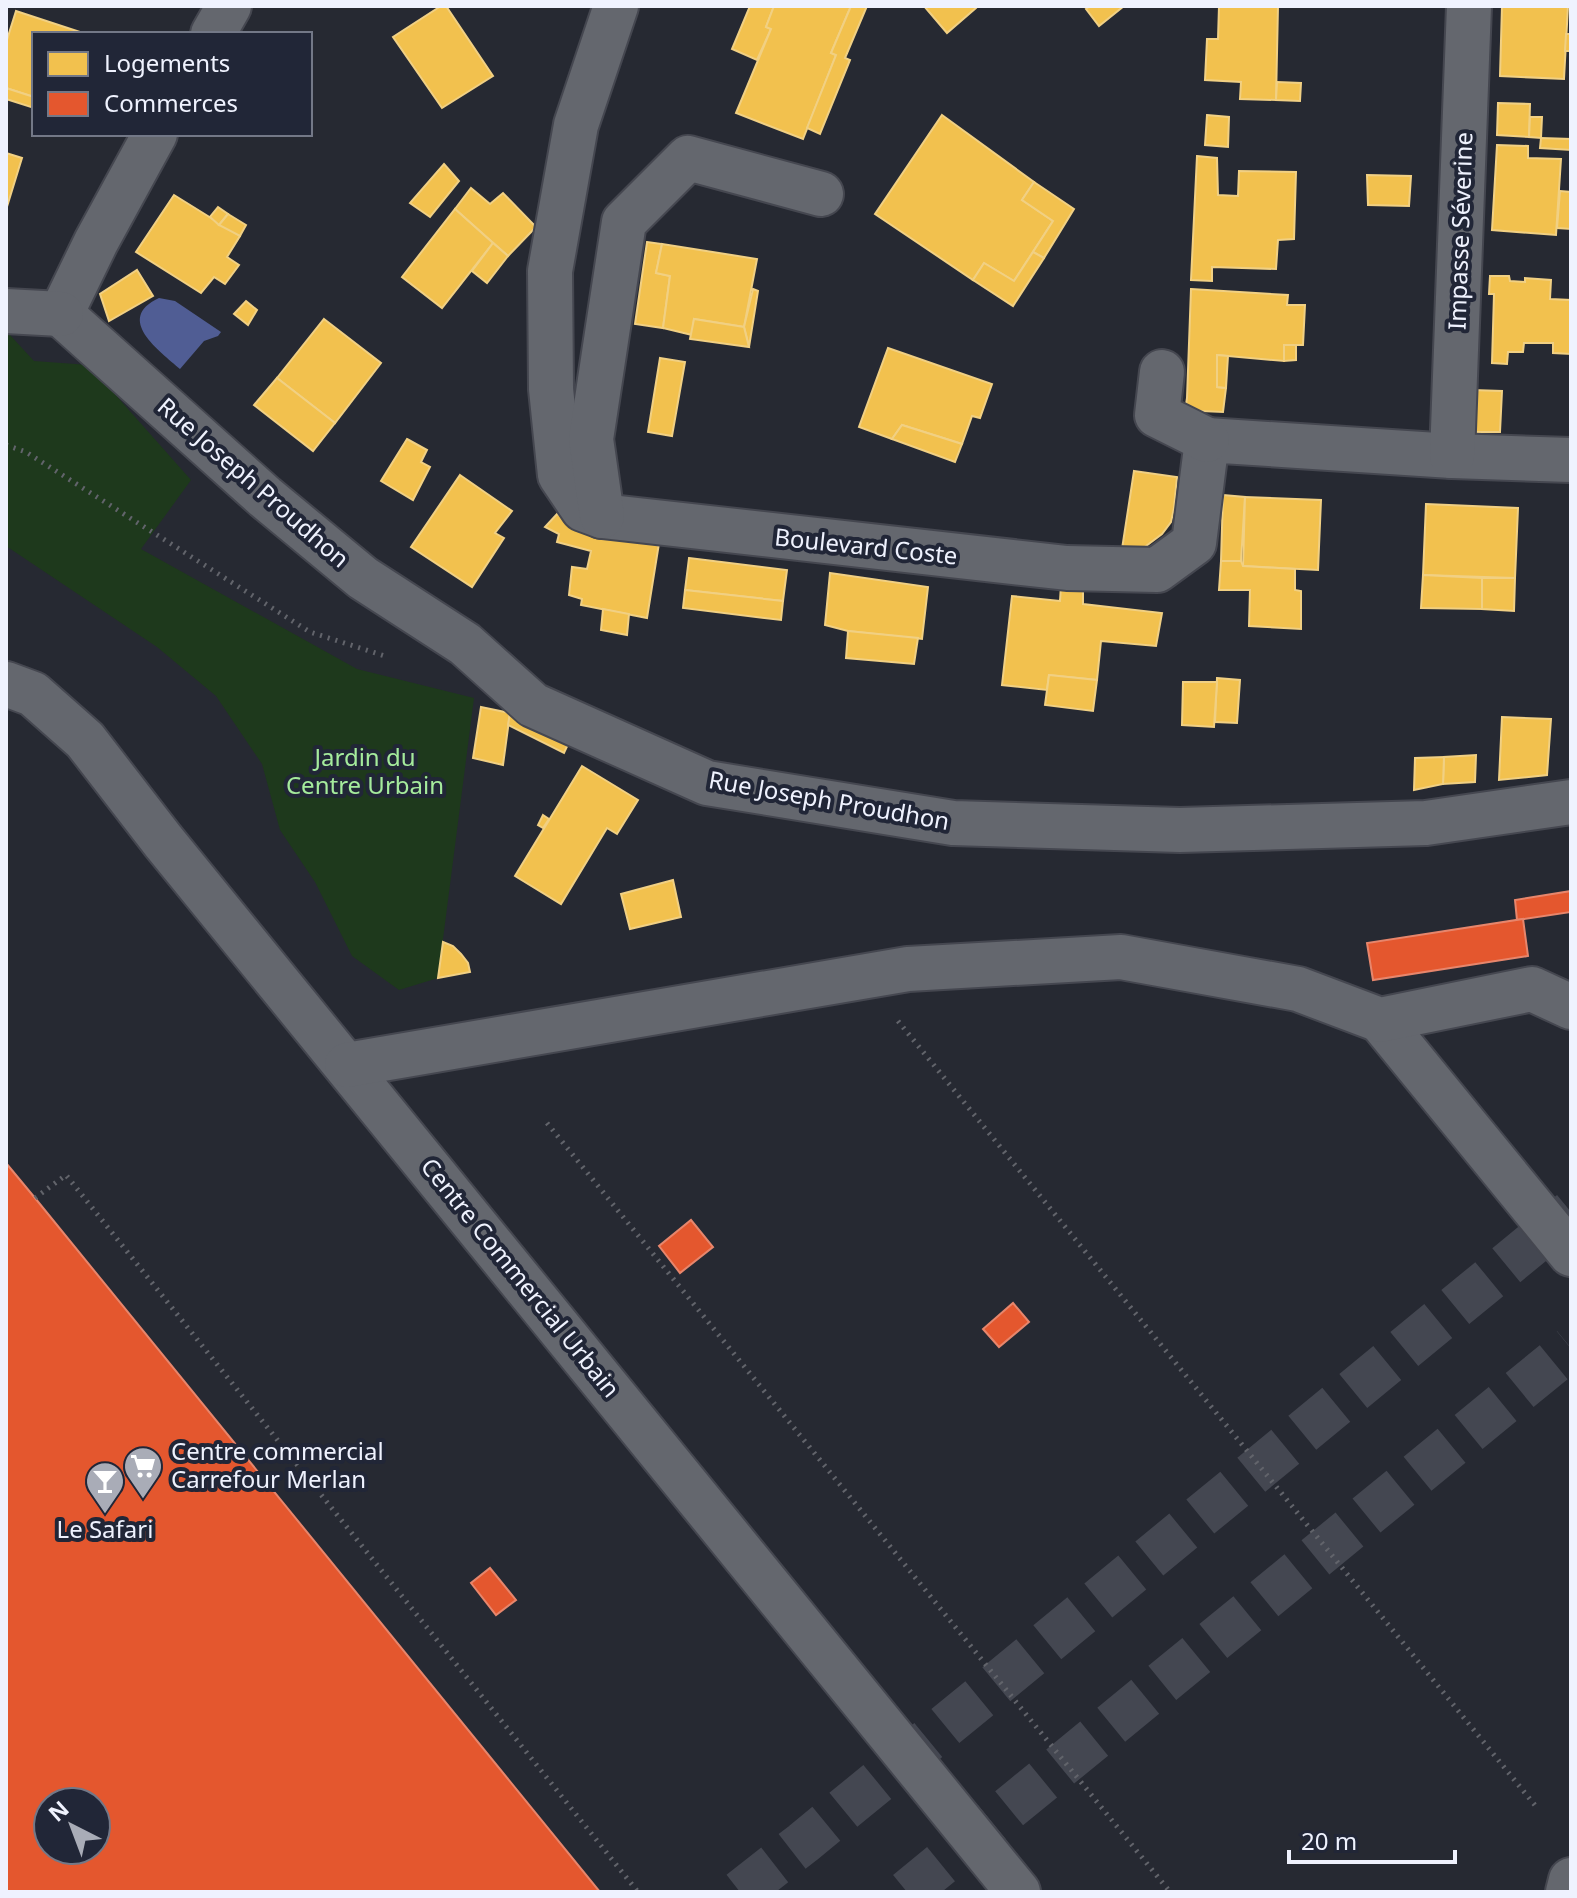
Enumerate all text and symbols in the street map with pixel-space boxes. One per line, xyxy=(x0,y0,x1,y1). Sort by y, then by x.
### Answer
legend xyxy=(32,32,312,136)
text: Logements xyxy=(104,46,230,79)
text: Commerces xyxy=(104,86,238,119)
street label: Impasse Séverine xyxy=(1440,131,1479,330)
street label: Rue Joseph Proudhon xyxy=(151,389,357,574)
street label: Boulevard Coste xyxy=(773,519,959,572)
park label: Jardin du Centre Urbain xyxy=(286,740,444,801)
street label: Rue Joseph Proudhon xyxy=(706,762,952,837)
street label: Centre Commercial Urbain xyxy=(414,1150,628,1404)
place label: Centre commercial Carrefour Merlan xyxy=(171,1434,384,1495)
supermarket icon: Centre commercial Carrefour Merlan xyxy=(122,1445,164,1500)
bar icon: Le Safari xyxy=(84,1460,126,1515)
place label: Le Safari xyxy=(57,1512,153,1545)
north arrow xyxy=(32,1786,112,1866)
text: N xyxy=(41,1793,75,1828)
scale bar xyxy=(1289,1814,1455,1864)
text: 20 m xyxy=(1301,1824,1357,1857)

